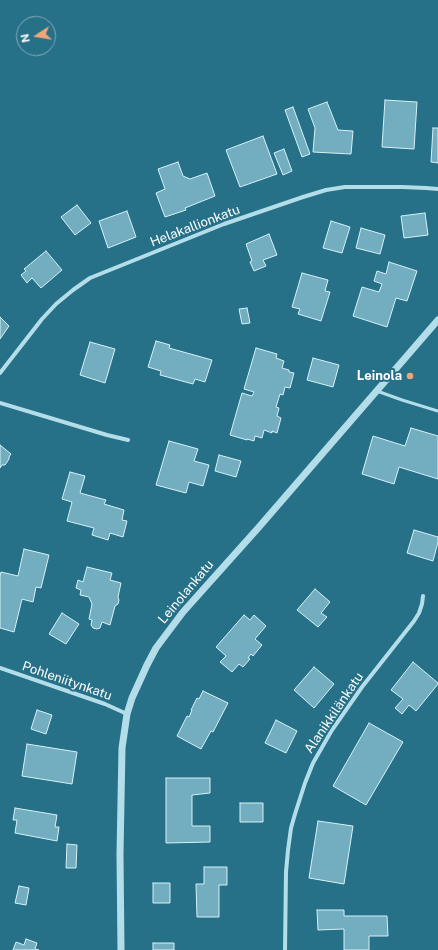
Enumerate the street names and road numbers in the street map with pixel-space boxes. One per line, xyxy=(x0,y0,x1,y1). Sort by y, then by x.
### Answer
street label: Helakallionkatu xyxy=(148,202,242,250)
street label: Leinolankatu xyxy=(155,557,217,627)
street label: Pohleniitynkatu xyxy=(20,658,114,704)
street label: Alanikkilänkatu xyxy=(301,670,367,756)

